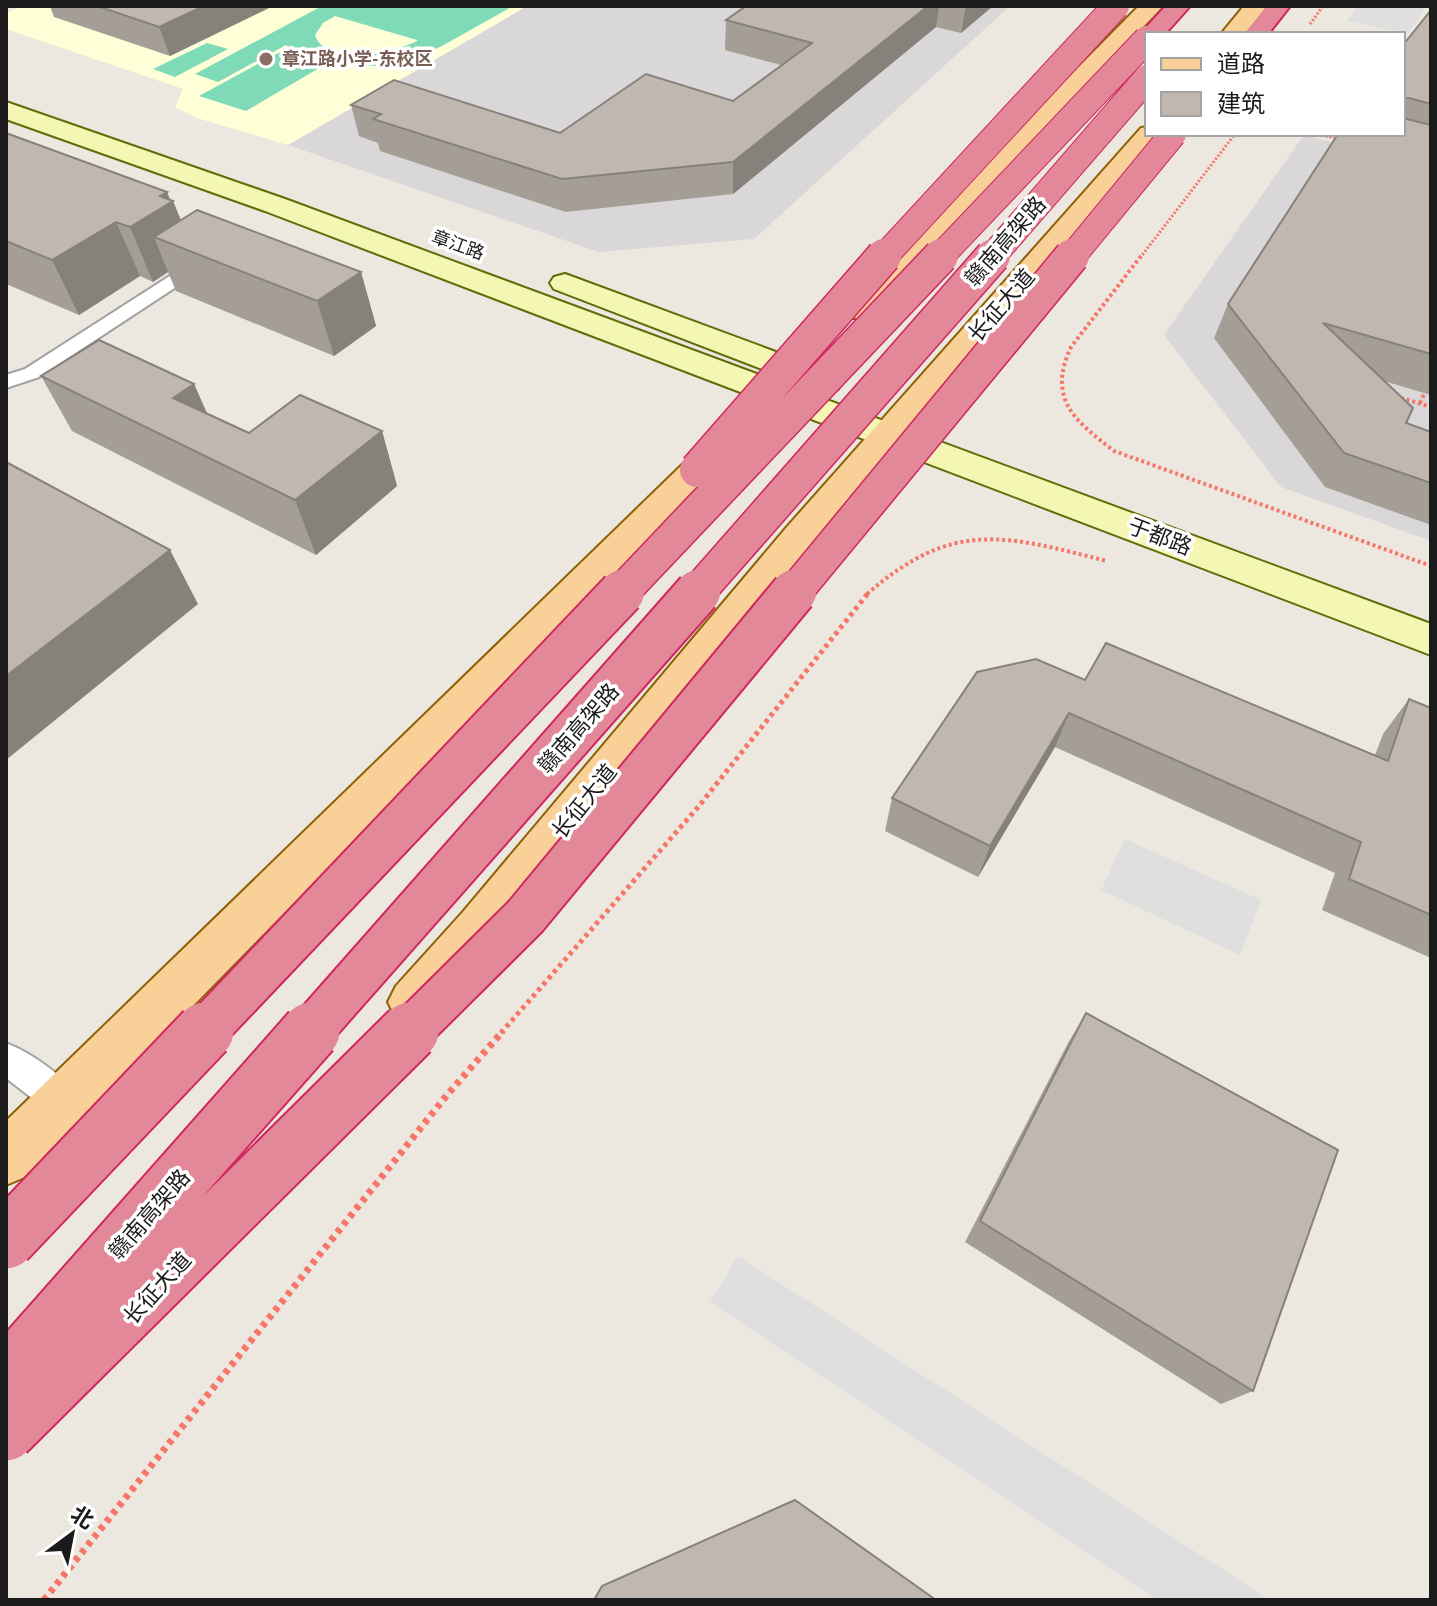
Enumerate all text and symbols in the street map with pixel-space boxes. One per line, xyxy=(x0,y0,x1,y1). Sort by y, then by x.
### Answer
legend xyxy=(1145,32,1405,136)
place label: 章江路小学-东校区 xyxy=(282,47,432,70)
text: 道路 xyxy=(1217,48,1265,79)
marker: 章江路小学-东校区 xyxy=(257,50,275,68)
text: 建筑 xyxy=(1217,88,1265,119)
street label: 赣南高架路 xyxy=(958,190,1052,292)
street label: 章江路 xyxy=(429,224,487,265)
street label: 长征大道 xyxy=(962,263,1040,347)
street label: 于都路 xyxy=(1124,511,1196,561)
street label: 赣南高架路 xyxy=(531,677,625,779)
street label: 长征大道 xyxy=(545,758,623,844)
street label: 赣南高架路 xyxy=(102,1163,196,1265)
street label: 长征大道 xyxy=(117,1246,197,1330)
north arrow xyxy=(32,1494,112,1574)
text: 北 xyxy=(66,1499,99,1535)

